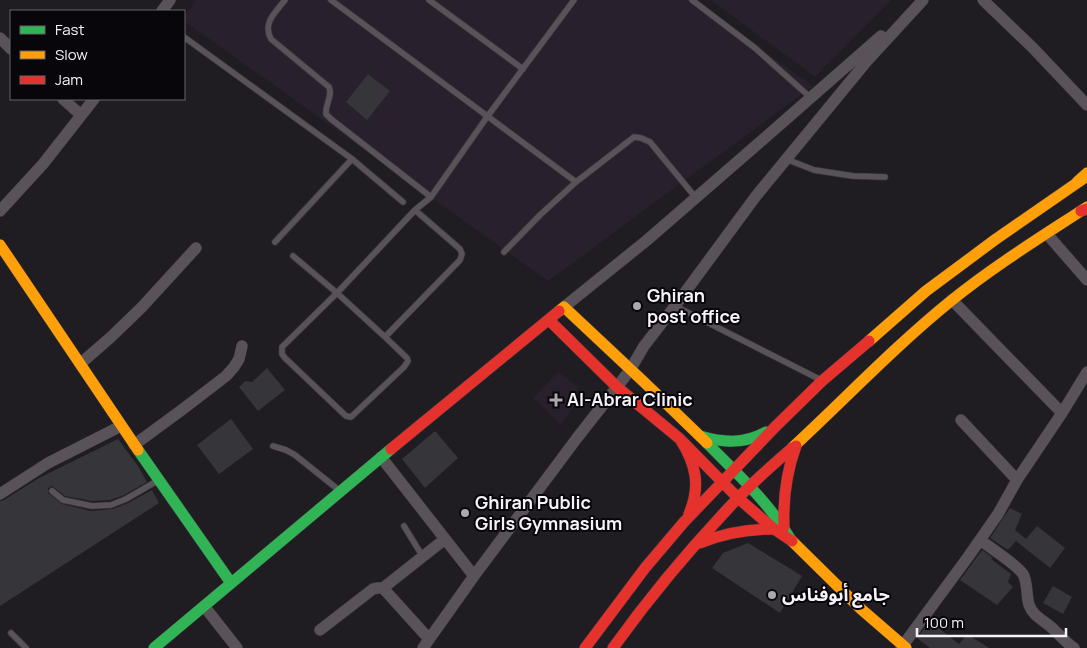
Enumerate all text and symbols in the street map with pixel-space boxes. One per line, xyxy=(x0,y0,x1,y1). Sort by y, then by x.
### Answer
legend xyxy=(10,10,185,100)
text: Fast xyxy=(55,19,84,40)
text: Slow xyxy=(55,44,88,65)
text: Jam xyxy=(55,69,83,90)
place label: Ghiran post office xyxy=(647,283,741,328)
marker: Ghiran post office xyxy=(631,300,643,312)
place label: Al-Abrar Clinic xyxy=(567,387,693,411)
marker: Al-Abrar Clinic xyxy=(549,393,563,407)
place label: Ghiran Public Girls Gymnasium xyxy=(475,490,622,535)
marker: Ghiran Public Girls Gymnasium xyxy=(459,507,471,519)
place label: جامع أبوفناس xyxy=(782,582,890,608)
marker: جامع أبوفناس xyxy=(766,589,778,601)
scale bar xyxy=(917,606,1066,638)
text: 100 m xyxy=(924,612,964,633)

